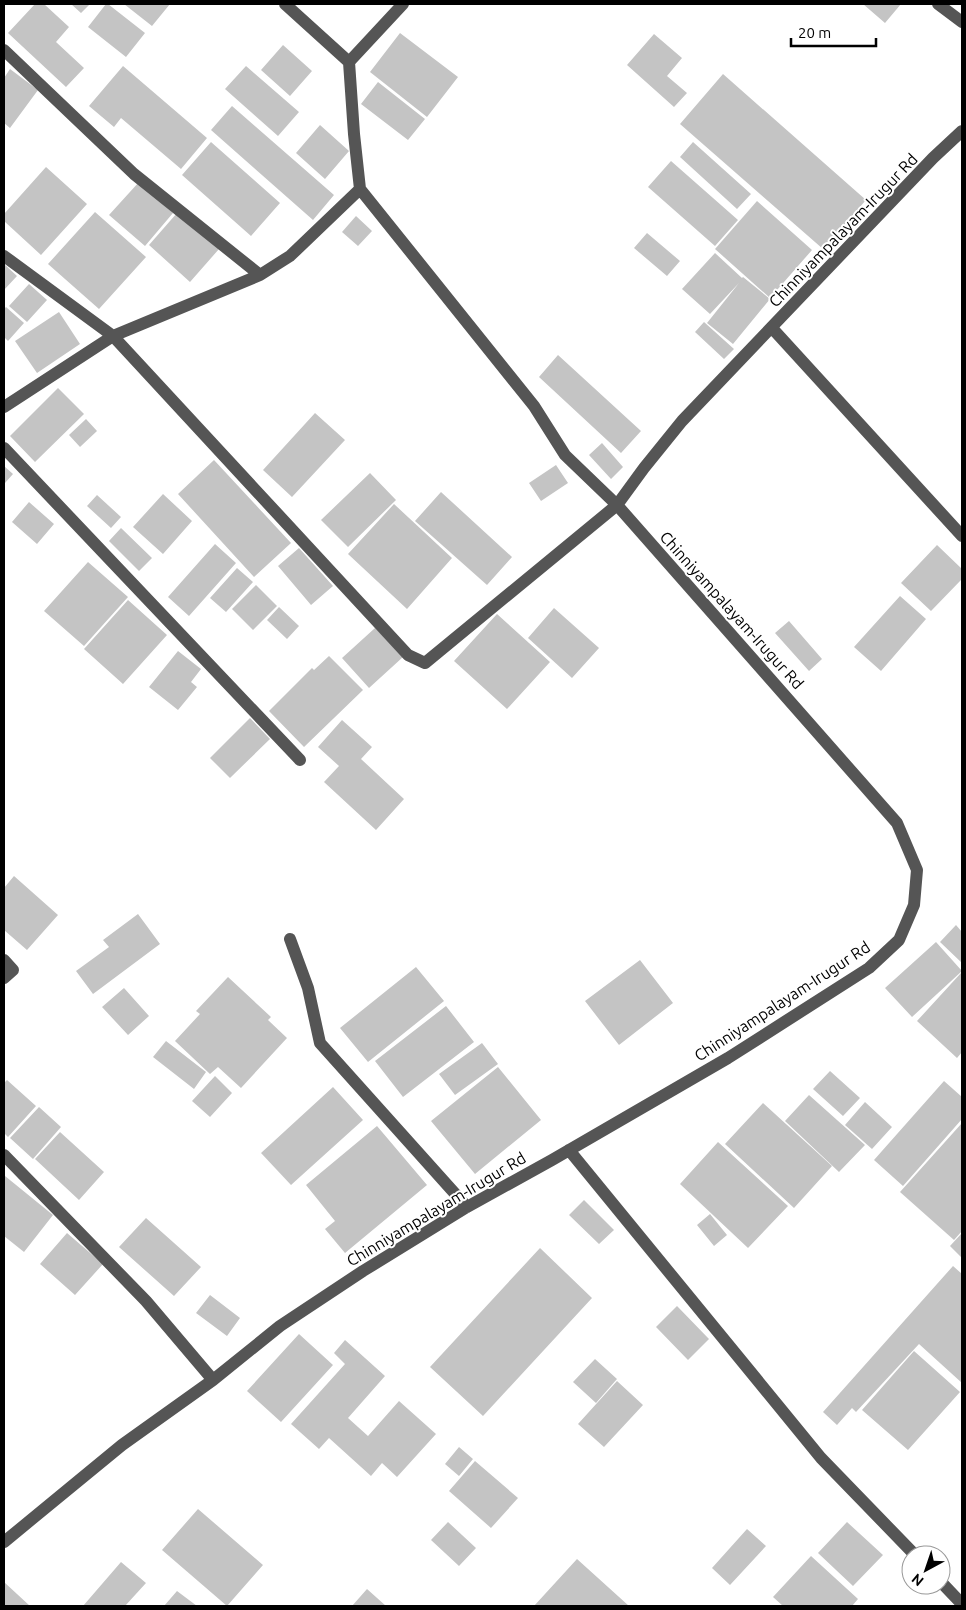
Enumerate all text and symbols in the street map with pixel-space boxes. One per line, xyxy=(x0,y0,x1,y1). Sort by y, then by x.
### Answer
scale bar xyxy=(791,15,876,47)
text: 20 m xyxy=(798,24,831,41)
street label: Chinniyampalayam-Irugur Rd xyxy=(765,150,921,310)
street label: Chinniyampalayam-Irugur Rd xyxy=(656,528,808,692)
street label: Chinniyampalayam-Irugur Rd xyxy=(691,937,873,1065)
street label: Chinniyampalayam-Irugur Rd xyxy=(343,1148,529,1270)
north arrow xyxy=(901,1545,951,1595)
text: N xyxy=(908,1570,927,1589)

